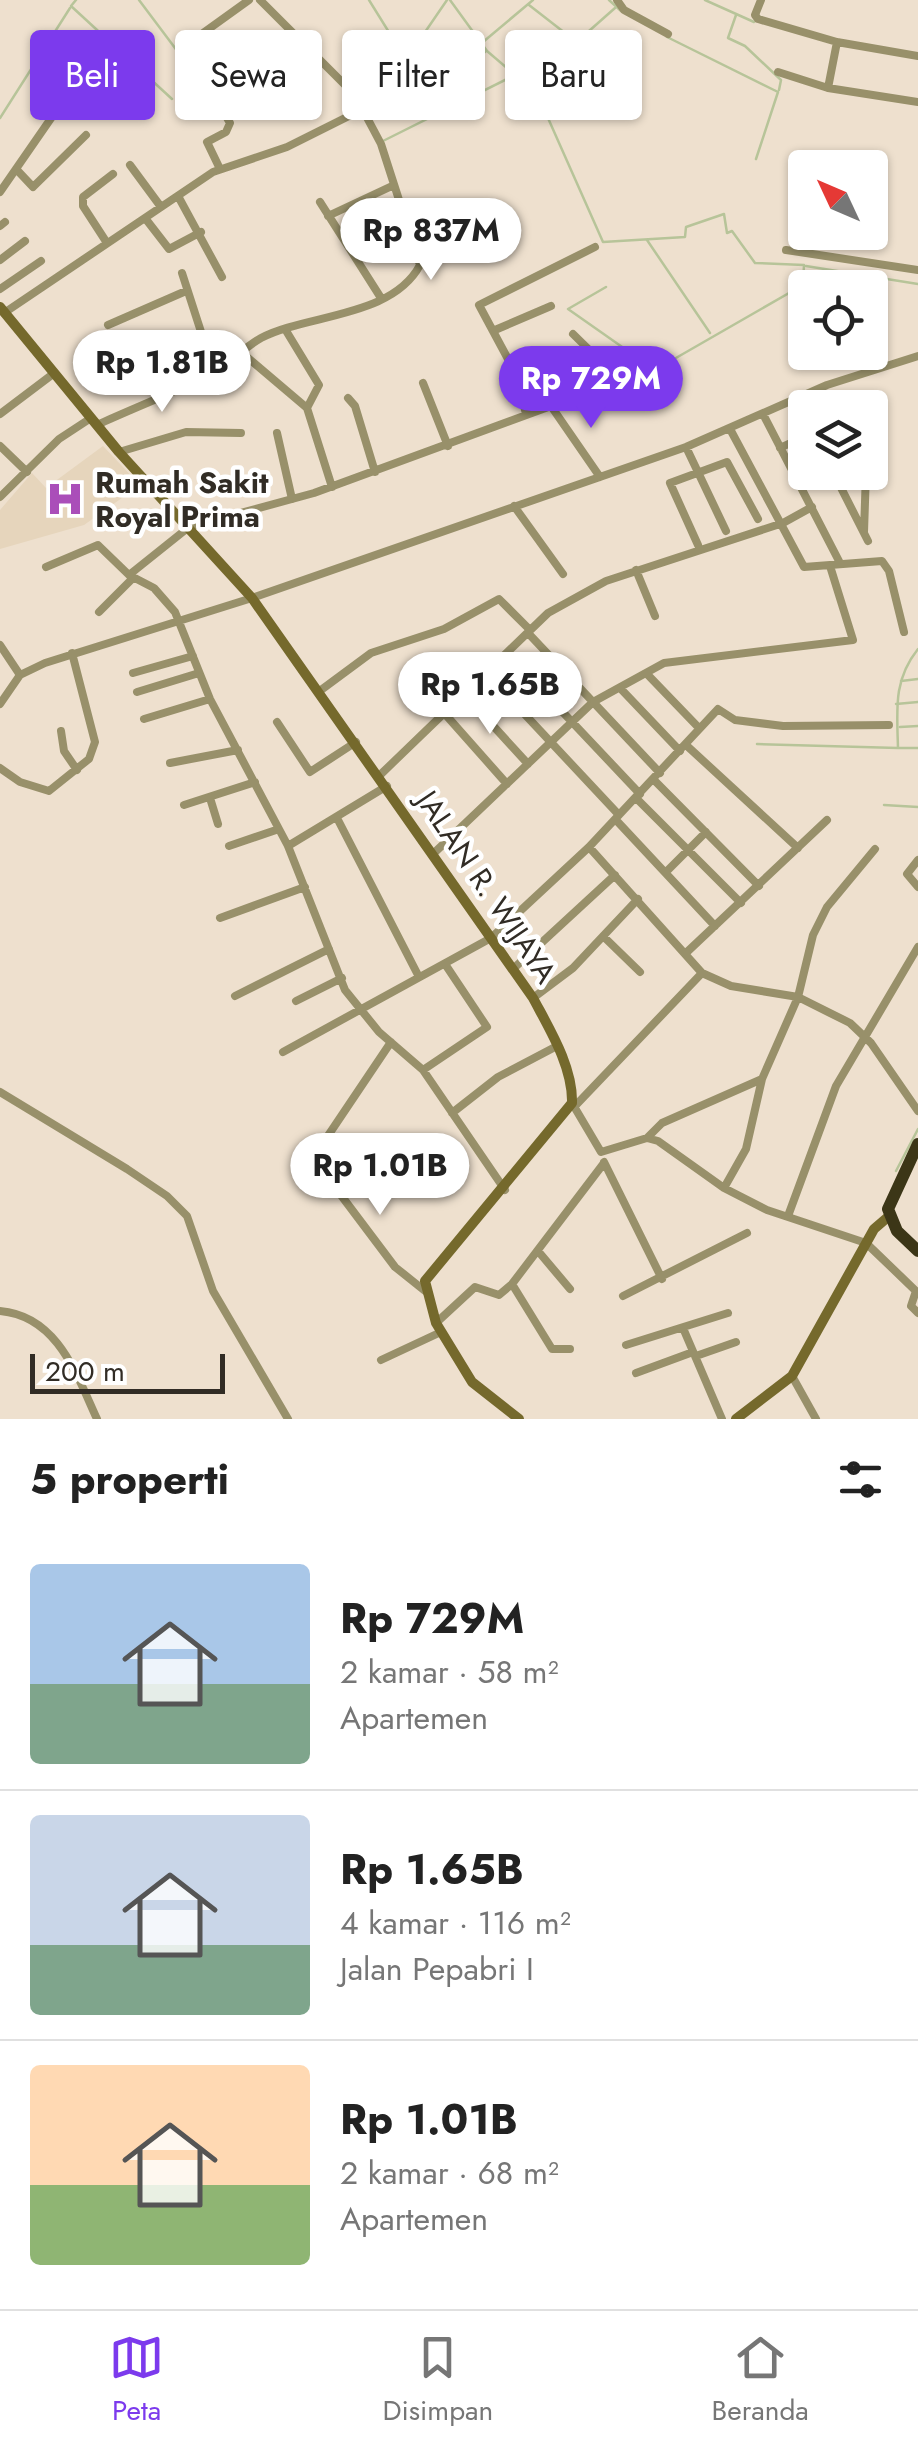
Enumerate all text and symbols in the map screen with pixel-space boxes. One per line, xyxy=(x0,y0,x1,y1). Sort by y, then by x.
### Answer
chip: Beli xyxy=(30,30,155,120)
chip: Sewa xyxy=(175,30,322,120)
chip: Filter xyxy=(342,30,485,120)
chip: Baru xyxy=(505,30,642,120)
north arrow xyxy=(788,150,888,250)
map controls xyxy=(788,150,888,490)
pin: Rp 837M xyxy=(339,198,523,283)
text: Rp 837M xyxy=(362,207,500,253)
button: locate xyxy=(788,270,888,370)
pin: Rp 1.81B xyxy=(59,330,265,415)
text: Rp 1.81B xyxy=(95,339,229,385)
pin: Rp 729M xyxy=(499,346,683,431)
text: Rp 729M xyxy=(521,355,661,401)
button: layers xyxy=(788,390,888,490)
place label: Rumah Sakit Royal Prima xyxy=(95,461,269,538)
hospital icon: Rumah Sakit Royal Prima xyxy=(44,478,86,520)
pin: Rp 1.65B xyxy=(387,652,593,737)
text: Rp 1.65B xyxy=(420,661,560,707)
street label: JALAN R. WIJAYA xyxy=(404,779,568,992)
pin: Rp 1.01B xyxy=(277,1133,483,1218)
text: Rp 1.01B xyxy=(312,1142,448,1188)
scale bar xyxy=(30,1349,225,1394)
text: 200 m xyxy=(45,1351,125,1392)
text: 5 properti xyxy=(30,1449,229,1510)
icon: filters xyxy=(833,1452,888,1507)
text: Rp 729M xyxy=(340,1588,524,1649)
icon: home xyxy=(110,1604,230,1724)
text: 2 kamar · 58 m² xyxy=(340,1649,559,1695)
text: Apartemen xyxy=(340,1695,488,1741)
text: Rp 1.65B xyxy=(340,1839,524,1900)
icon: home xyxy=(110,1855,230,1975)
text: 4 kamar · 116 m² xyxy=(340,1900,571,1946)
text: Jalan Pepabri I xyxy=(340,1946,534,1992)
text: Rp 1.01B xyxy=(340,2089,518,2150)
icon: home xyxy=(110,2105,230,2225)
text: 2 kamar · 68 m² xyxy=(340,2150,559,2196)
text: Apartemen xyxy=(340,2196,488,2242)
tab: Peta xyxy=(109,2330,164,2431)
tab: Disimpan xyxy=(382,2330,493,2431)
tab: Beranda xyxy=(712,2330,809,2431)

